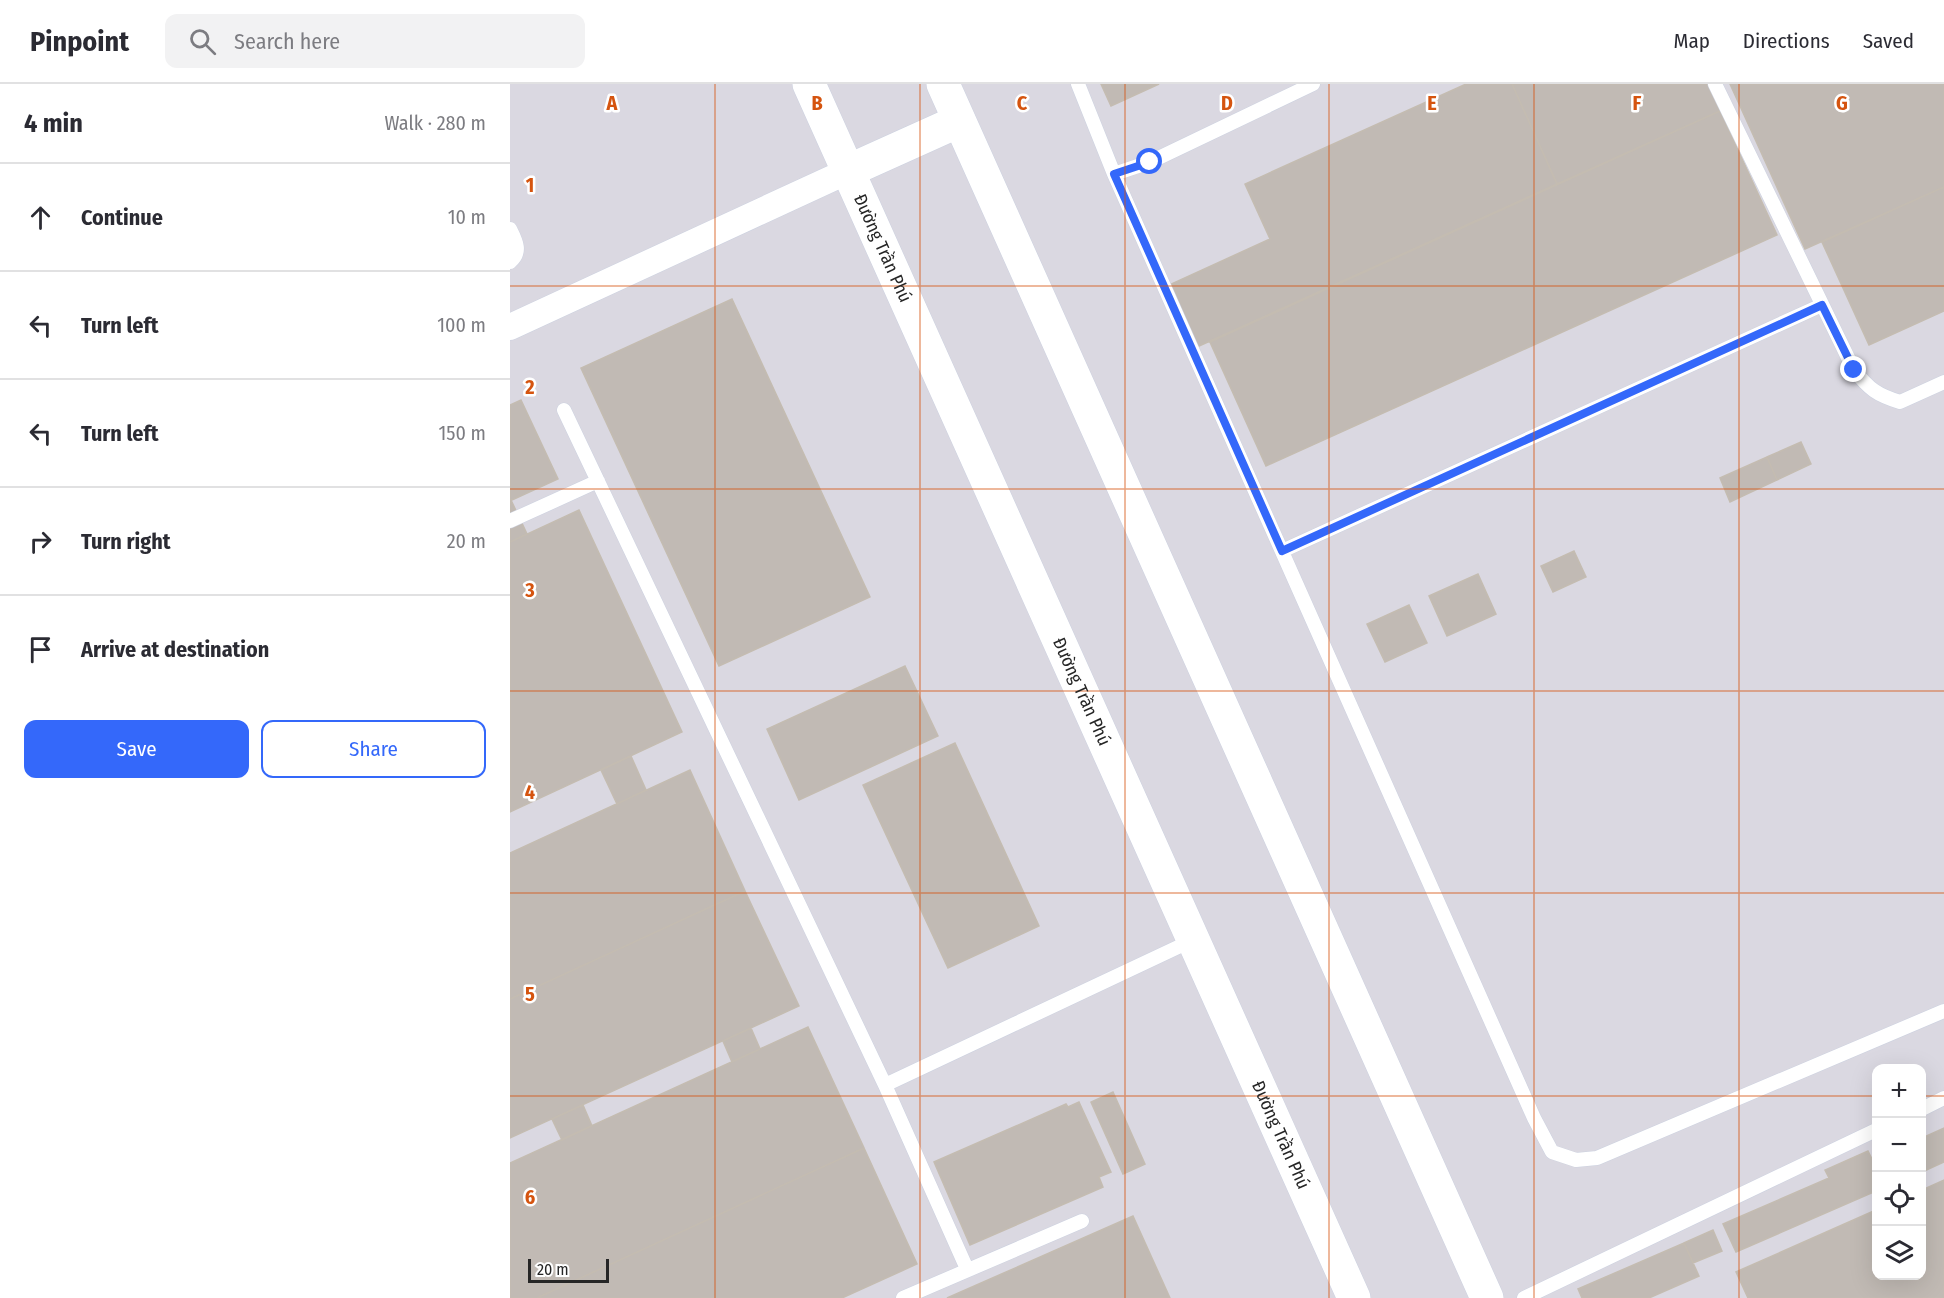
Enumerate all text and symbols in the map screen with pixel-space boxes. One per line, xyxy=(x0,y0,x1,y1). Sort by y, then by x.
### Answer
search box xyxy=(165,14,585,68)
text: Pinpoint xyxy=(30,25,129,58)
icon: search xyxy=(186,25,219,58)
text: Search here xyxy=(234,28,340,55)
text: Map xyxy=(1673,28,1710,54)
text: Directions xyxy=(1743,28,1830,54)
text: Saved xyxy=(1863,28,1914,54)
text: A xyxy=(606,91,619,115)
text: B xyxy=(811,91,823,115)
text: C xyxy=(1017,91,1028,115)
text: D xyxy=(1221,91,1233,115)
text: E xyxy=(1427,91,1437,115)
text: F xyxy=(1633,91,1642,115)
text: G xyxy=(1836,91,1848,115)
text: 4 min xyxy=(24,108,83,139)
text: Walk · 280 m xyxy=(384,111,486,135)
route start xyxy=(1136,148,1162,174)
text: 1 xyxy=(526,173,534,197)
street label: Đường Trần Phú xyxy=(849,191,917,306)
icon: ahead xyxy=(24,201,57,234)
text: Continue xyxy=(81,204,163,231)
text: 10 m xyxy=(448,205,486,229)
icon: left xyxy=(24,309,57,342)
text: Turn left xyxy=(81,312,159,339)
text: 100 m xyxy=(437,313,486,337)
route end xyxy=(1840,356,1866,382)
text: 2 xyxy=(524,375,535,399)
icon: left xyxy=(24,417,57,450)
text: Turn left xyxy=(81,420,159,447)
text: 150 m xyxy=(439,421,486,445)
icon: right xyxy=(24,525,57,558)
text: Turn right xyxy=(81,528,170,555)
text: 20 m xyxy=(447,529,486,553)
text: 3 xyxy=(524,578,535,602)
icon: arrive xyxy=(24,633,57,666)
street label: Đường Trần Phú xyxy=(1048,634,1116,749)
text: Arrive at destination xyxy=(81,636,269,663)
button: Save xyxy=(24,720,249,778)
button: Share xyxy=(261,720,486,778)
text: 4 xyxy=(525,780,535,804)
text: 5 xyxy=(525,982,535,1006)
map controls xyxy=(1872,1064,1926,1280)
button: + xyxy=(1872,1064,1926,1118)
street label: Đường Trần Phú xyxy=(1247,1077,1315,1193)
button: − xyxy=(1872,1118,1926,1172)
button: locate xyxy=(1872,1172,1926,1226)
text: 6 xyxy=(525,1185,535,1209)
button: layers xyxy=(1872,1226,1926,1280)
scale bar xyxy=(528,1256,609,1284)
text: 20 m xyxy=(537,1260,568,1279)

